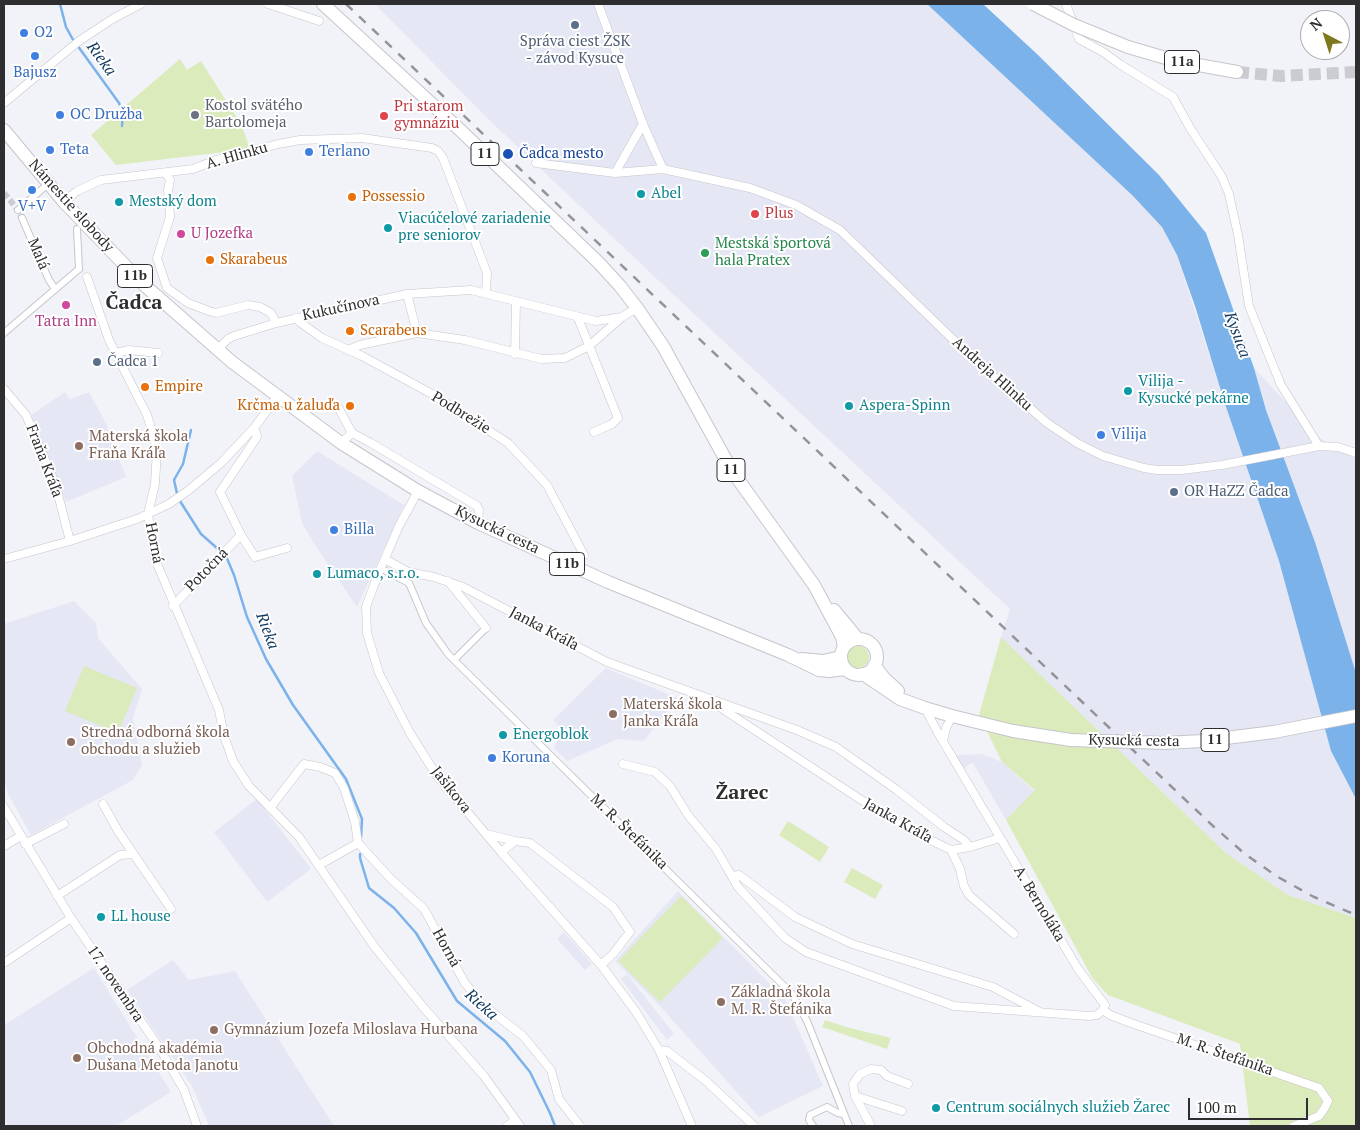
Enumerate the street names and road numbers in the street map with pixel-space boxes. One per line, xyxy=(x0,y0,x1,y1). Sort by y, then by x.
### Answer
road number: 11a xyxy=(1164,51,1200,74)
street label: A. Hlinku xyxy=(204,139,270,173)
road number: 11 xyxy=(471,142,499,166)
street label: Námestie slobody xyxy=(25,156,117,256)
street label: Malá xyxy=(23,235,53,273)
road number: 11b xyxy=(118,264,152,288)
street label: Kukučínova xyxy=(301,291,381,325)
street label: Andreja Hlinku xyxy=(948,333,1036,415)
street label: Podbrežie xyxy=(428,388,494,438)
street label: Fraňa Kráľa xyxy=(22,422,66,500)
road number: 11 xyxy=(717,458,745,482)
street label: Kysucká cesta xyxy=(452,502,542,558)
street label: Horná xyxy=(141,521,167,565)
street label: Potočná xyxy=(182,544,232,596)
road number: 11b xyxy=(550,552,584,576)
street label: Janka Kráľa xyxy=(506,603,582,655)
road number: 11 xyxy=(1201,728,1229,752)
street label: Kysucká cesta xyxy=(1088,731,1180,751)
street label: Jašíkova xyxy=(427,763,475,817)
street label: M. R. Štefánika xyxy=(586,791,672,873)
street label: Janka Kráľa xyxy=(861,795,935,847)
street label: A. Bernoláka xyxy=(1009,863,1069,945)
street label: Horná xyxy=(428,926,464,970)
street label: 17. novembra xyxy=(83,942,147,1026)
street label: M. R. Štefánika xyxy=(1174,1030,1276,1080)

